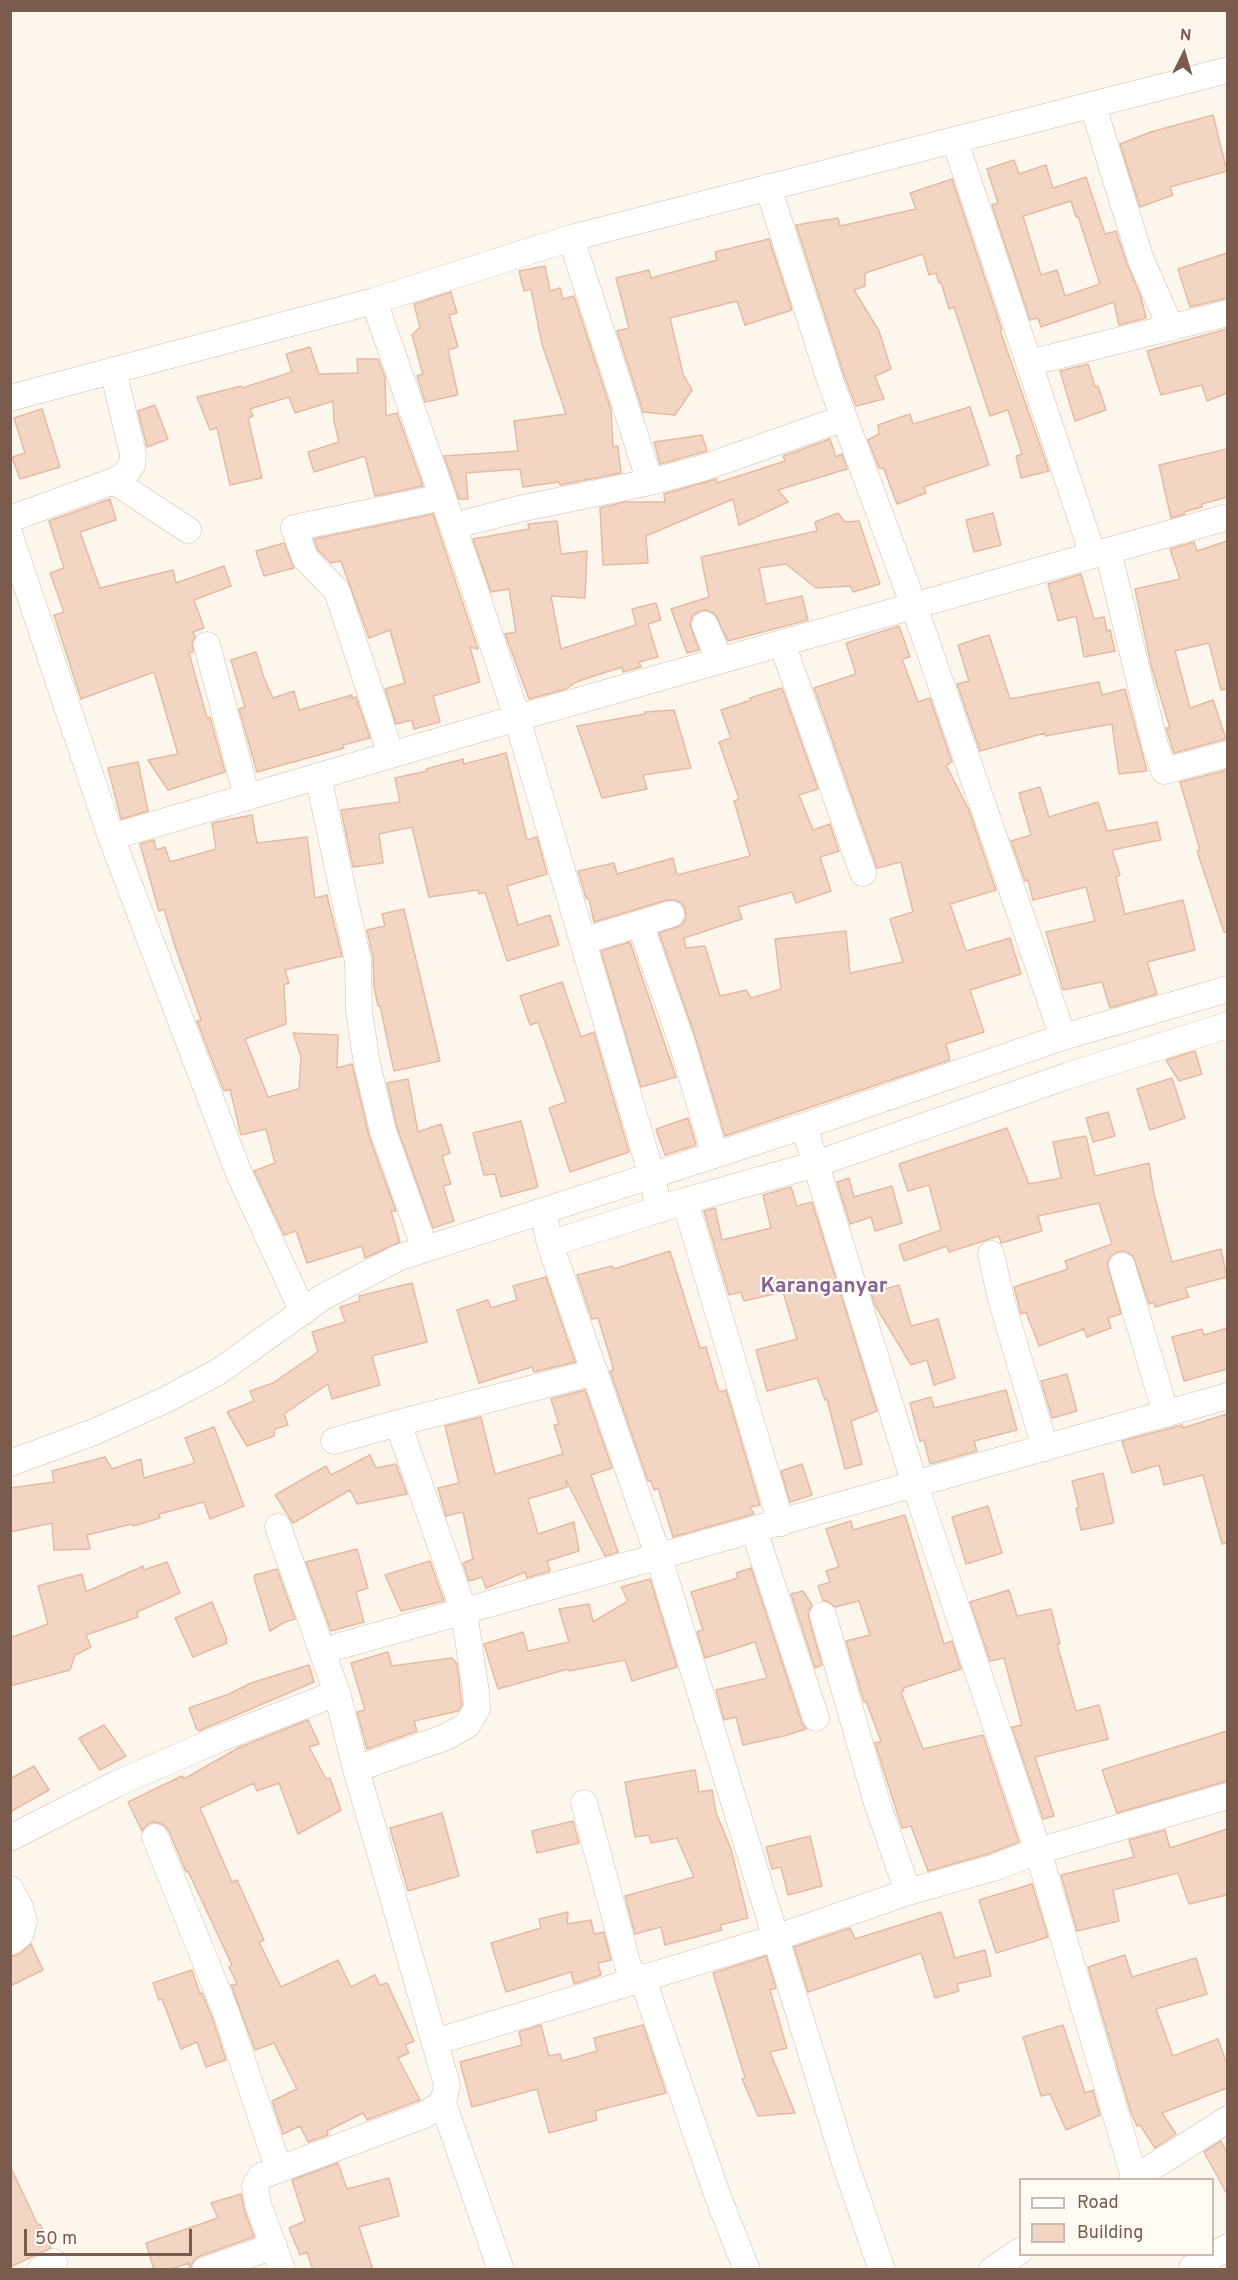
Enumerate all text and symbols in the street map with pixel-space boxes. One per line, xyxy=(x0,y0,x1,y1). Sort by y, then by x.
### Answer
north arrow xyxy=(1154,24,1214,84)
text: N xyxy=(1179,26,1192,47)
district label: Karanganyar xyxy=(760,1275,888,1301)
legend xyxy=(1019,2178,1214,2256)
text: Road xyxy=(1077,2192,1119,2215)
scale bar xyxy=(27,2217,195,2255)
text: Building xyxy=(1077,2222,1143,2245)
text: 50 m xyxy=(35,2228,77,2251)

